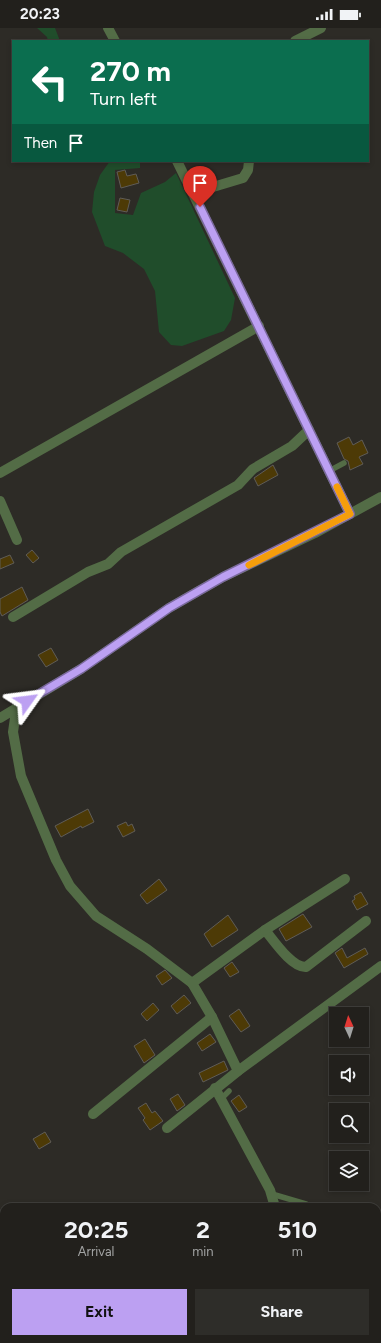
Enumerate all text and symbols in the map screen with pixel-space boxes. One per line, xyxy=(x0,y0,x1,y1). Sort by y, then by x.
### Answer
text: 20:23 xyxy=(20,5,60,23)
text: 270 m xyxy=(90,54,171,88)
icon: left xyxy=(24,56,76,108)
text: Turn left xyxy=(90,88,157,110)
icon: arrive xyxy=(65,132,87,154)
text: Then xyxy=(24,134,57,152)
pin xyxy=(183,166,217,207)
icon: arrive xyxy=(189,172,211,194)
position arrow xyxy=(6,680,48,722)
north arrow xyxy=(329,1007,369,1047)
map controls xyxy=(329,1007,369,1191)
button: sound xyxy=(329,1055,369,1095)
button: search xyxy=(329,1103,369,1143)
button: layers xyxy=(329,1151,369,1191)
text: 20:25 xyxy=(64,1215,128,1244)
text: 2 xyxy=(196,1215,210,1244)
text: 510 xyxy=(277,1215,317,1244)
text: Arrival xyxy=(78,1244,114,1259)
text: min xyxy=(192,1244,214,1259)
text: m xyxy=(292,1244,303,1259)
button: Exit xyxy=(12,1289,187,1335)
button: Share xyxy=(195,1289,369,1335)

